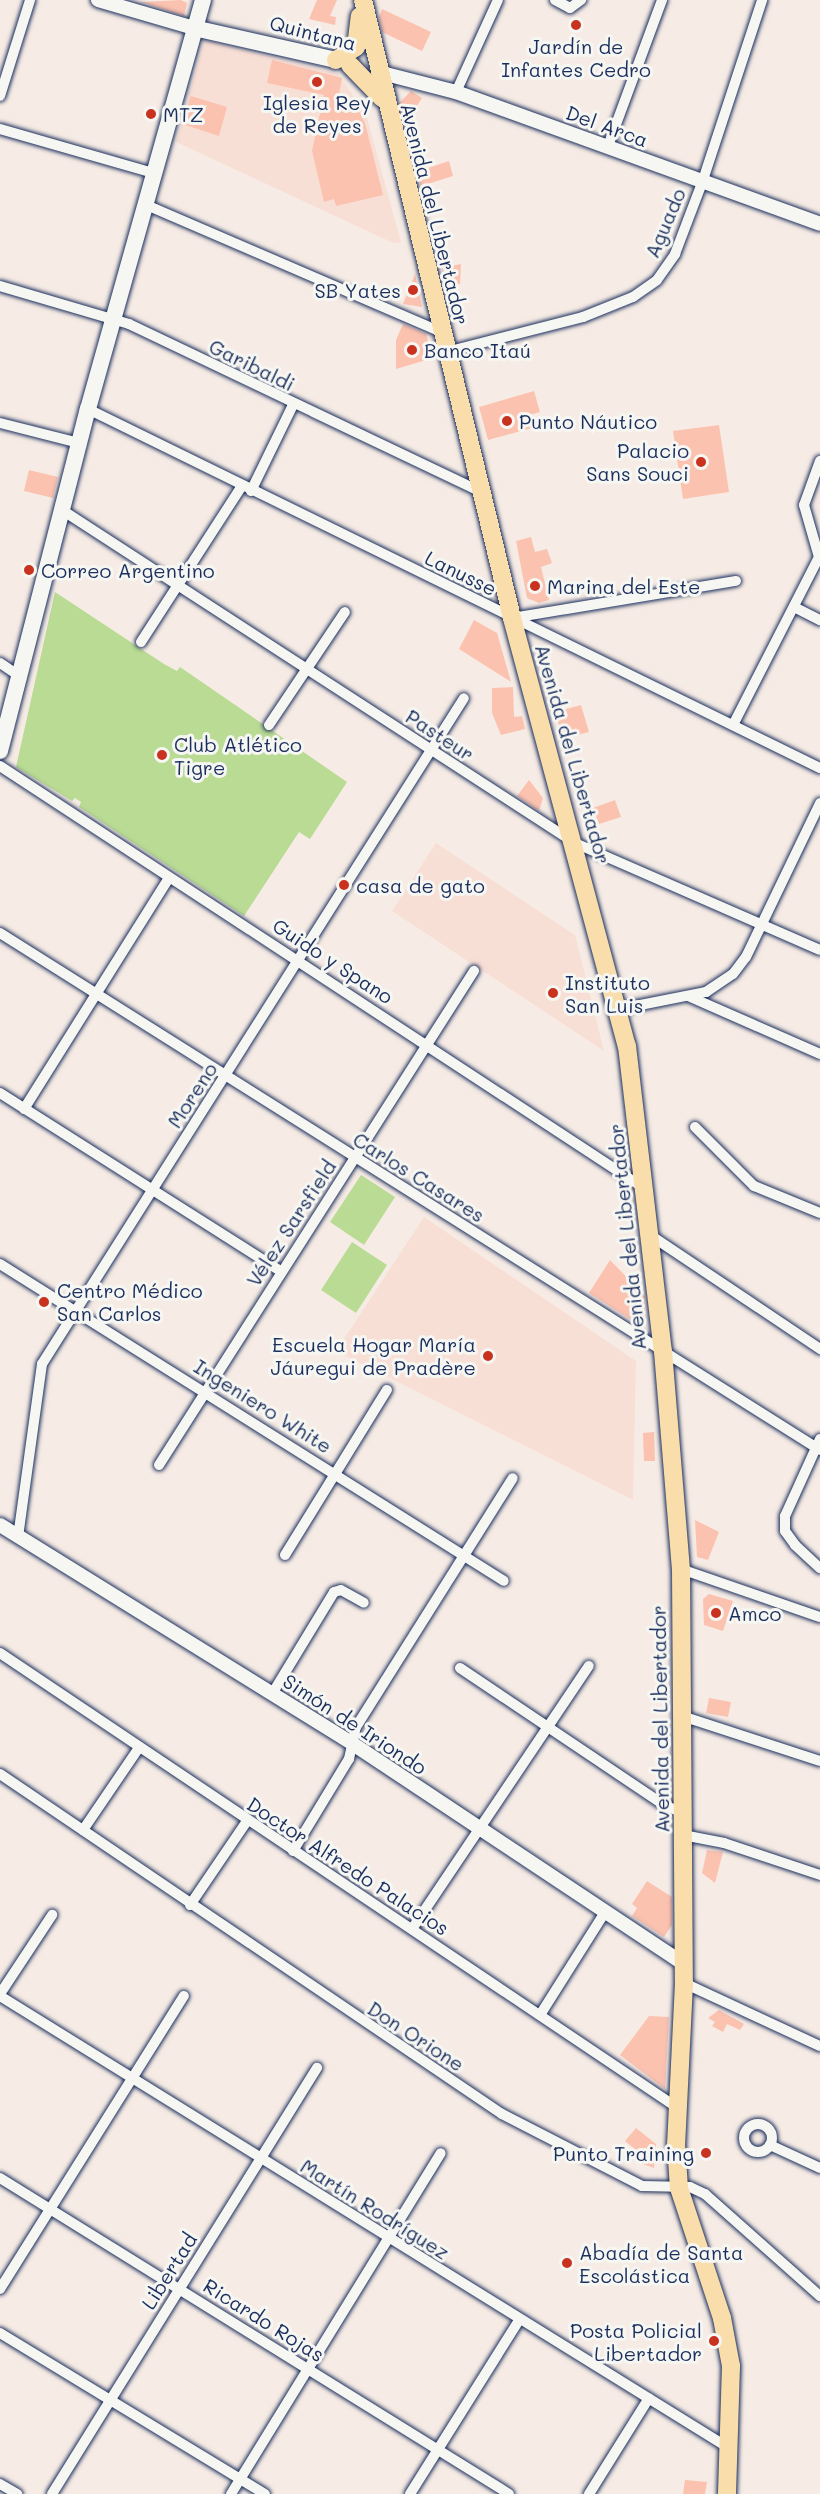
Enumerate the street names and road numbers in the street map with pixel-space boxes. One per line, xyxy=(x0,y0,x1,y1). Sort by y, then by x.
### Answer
street label: Quintana xyxy=(267,11,359,55)
street label: Del Arca xyxy=(563,100,651,152)
street label: Avenida del Libertador xyxy=(396,101,474,327)
street label: Aguado xyxy=(640,185,690,261)
street label: Garibaldi xyxy=(205,334,299,396)
street label: Lanusse xyxy=(421,545,501,601)
street label: Avenida del Libertador xyxy=(530,641,616,867)
street label: Pasteur xyxy=(401,704,479,766)
street label: Guido y Spano xyxy=(268,913,398,1009)
street label: Moreno xyxy=(162,1058,222,1132)
street label: Avenida del Libertador xyxy=(603,1123,651,1351)
street label: Carlos Casares xyxy=(349,1127,489,1227)
street label: Vélez Sarsfield xyxy=(241,1155,341,1291)
street label: Ingeniero White xyxy=(190,1354,336,1458)
street label: Avenida del Libertador xyxy=(646,1605,674,1833)
street label: Simón de Iriondo xyxy=(279,1669,431,1779)
street label: Doctor Alfredo Palacios xyxy=(242,1792,454,1940)
street label: Don Orione xyxy=(363,1996,469,2076)
street label: Martín Rodríguez xyxy=(296,2154,454,2264)
street label: Libertad xyxy=(136,2228,202,2314)
street label: Ricardo Rojas xyxy=(199,2273,329,2367)

